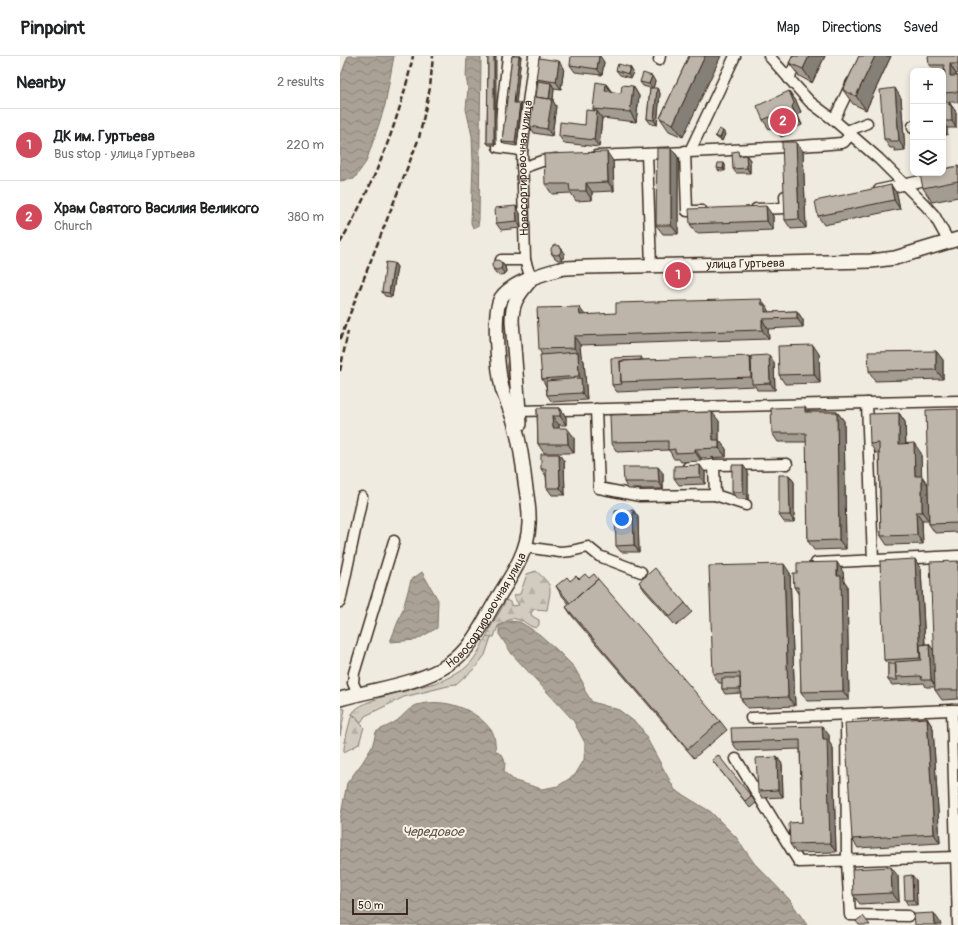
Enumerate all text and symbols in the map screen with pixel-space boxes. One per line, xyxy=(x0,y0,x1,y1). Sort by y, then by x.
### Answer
text: Pinpoint xyxy=(20,16,85,40)
text: Map xyxy=(777,19,800,36)
text: Directions xyxy=(822,19,881,36)
text: Saved xyxy=(903,19,938,36)
map controls xyxy=(910,68,946,176)
button: + xyxy=(910,68,946,104)
text: Nearby xyxy=(16,72,65,93)
text: 2 results xyxy=(277,74,324,90)
street label: Новосортировочная улица xyxy=(514,99,536,236)
button: − xyxy=(910,104,946,140)
pin: 2 xyxy=(770,106,796,136)
text: ДК им. Гуртьева xyxy=(54,127,155,146)
text: 1 xyxy=(26,137,32,153)
text: 220 m xyxy=(286,137,324,153)
button: layers xyxy=(910,140,946,176)
text: Bus stop · улица Гуртьева xyxy=(54,146,195,162)
text: Храм Святого Василия Великого xyxy=(54,199,259,218)
text: 2 xyxy=(25,209,33,225)
text: 380 m xyxy=(287,209,324,225)
text: Church xyxy=(54,218,92,234)
street label: улица Гуртьева xyxy=(705,255,785,272)
pin: 1 xyxy=(665,260,691,290)
your location xyxy=(612,509,632,529)
street label: Новосортировочная улица xyxy=(443,550,530,671)
water label: Чередовое xyxy=(402,824,465,840)
scale bar xyxy=(352,897,408,916)
text: 50 m xyxy=(358,899,384,912)

